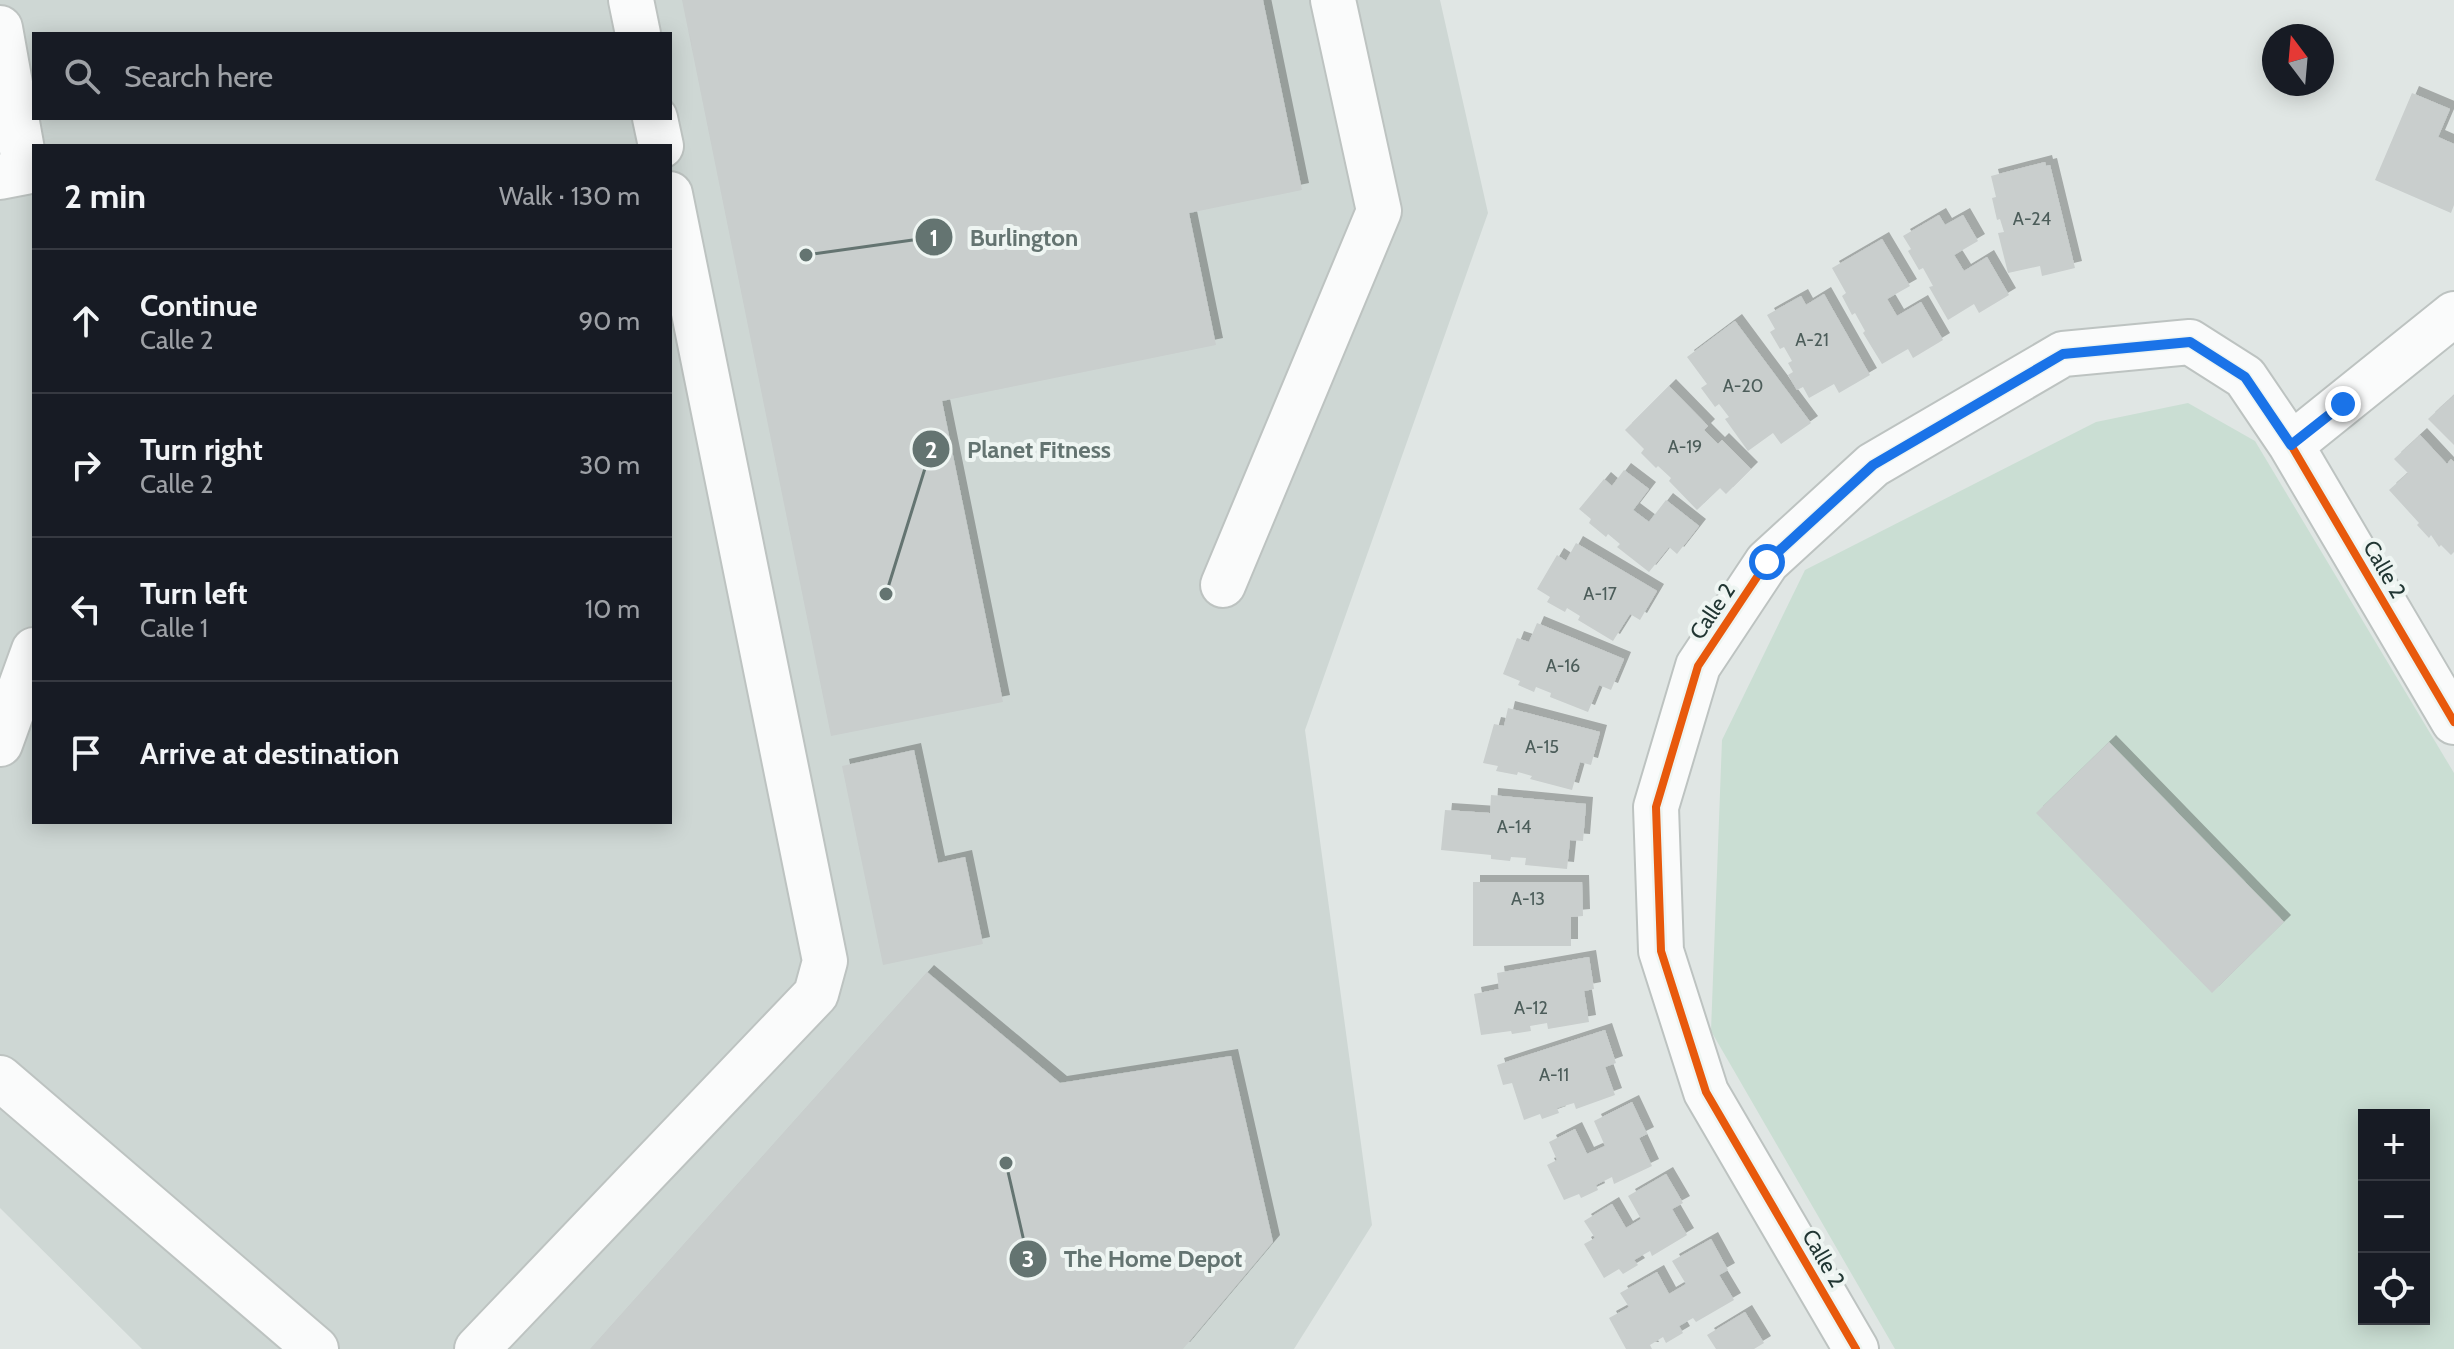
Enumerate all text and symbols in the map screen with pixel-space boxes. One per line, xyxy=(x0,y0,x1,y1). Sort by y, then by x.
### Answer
north arrow xyxy=(2262,24,2334,96)
search box xyxy=(32,32,672,120)
icon: search xyxy=(60,54,104,98)
text: Search here xyxy=(124,58,273,95)
text: 2 min xyxy=(64,175,146,217)
text: Walk · 130 m xyxy=(499,180,640,212)
house number: A-24 xyxy=(2013,208,2051,230)
callout: Burlington xyxy=(914,213,1095,261)
text: 1 xyxy=(930,223,938,252)
text: Burlington xyxy=(970,223,1078,252)
text: Continue xyxy=(140,287,257,324)
icon: ahead xyxy=(64,299,108,343)
text: 90 m xyxy=(578,305,640,337)
text: Calle 2 xyxy=(140,324,213,356)
house number: A-21 xyxy=(1795,329,1829,351)
house number: A-20 xyxy=(1723,375,1763,397)
route end xyxy=(2325,386,2361,422)
callout: Planet Fitness xyxy=(911,425,1127,473)
text: Turn right xyxy=(140,431,263,468)
text: 2 xyxy=(925,435,937,464)
text: Planet Fitness xyxy=(967,435,1111,464)
house number: A-19 xyxy=(1668,436,1702,458)
icon: right xyxy=(64,443,108,487)
text: 30 m xyxy=(579,449,640,481)
text: Calle 2 xyxy=(140,468,213,500)
street label: Calle 2 xyxy=(2357,536,2412,603)
route start xyxy=(1749,544,1785,580)
text: Turn left xyxy=(140,575,248,612)
street label: Calle 2 xyxy=(1684,578,1741,645)
house number: A-17 xyxy=(1583,583,1617,605)
icon: left xyxy=(64,587,108,631)
text: 10 m xyxy=(585,593,640,625)
text: Calle 1 xyxy=(140,612,208,644)
house number: A-16 xyxy=(1546,655,1580,677)
icon: arrive xyxy=(64,731,108,775)
text: Arrive at destination xyxy=(140,735,400,772)
house number: A-15 xyxy=(1525,736,1559,758)
house number: A-14 xyxy=(1497,816,1531,838)
house number: A-13 xyxy=(1511,888,1545,910)
house number: A-12 xyxy=(1514,997,1548,1019)
house number: A-11 xyxy=(1539,1064,1569,1086)
map controls xyxy=(2358,1109,2430,1325)
button: + xyxy=(2358,1109,2430,1181)
button: − xyxy=(2358,1181,2430,1253)
street label: Calle 2 xyxy=(1796,1225,1851,1292)
callout: The Home Depot xyxy=(1008,1235,1258,1283)
text: 3 xyxy=(1022,1244,1034,1273)
text: The Home Depot xyxy=(1064,1244,1242,1273)
button: locate xyxy=(2358,1253,2430,1325)

